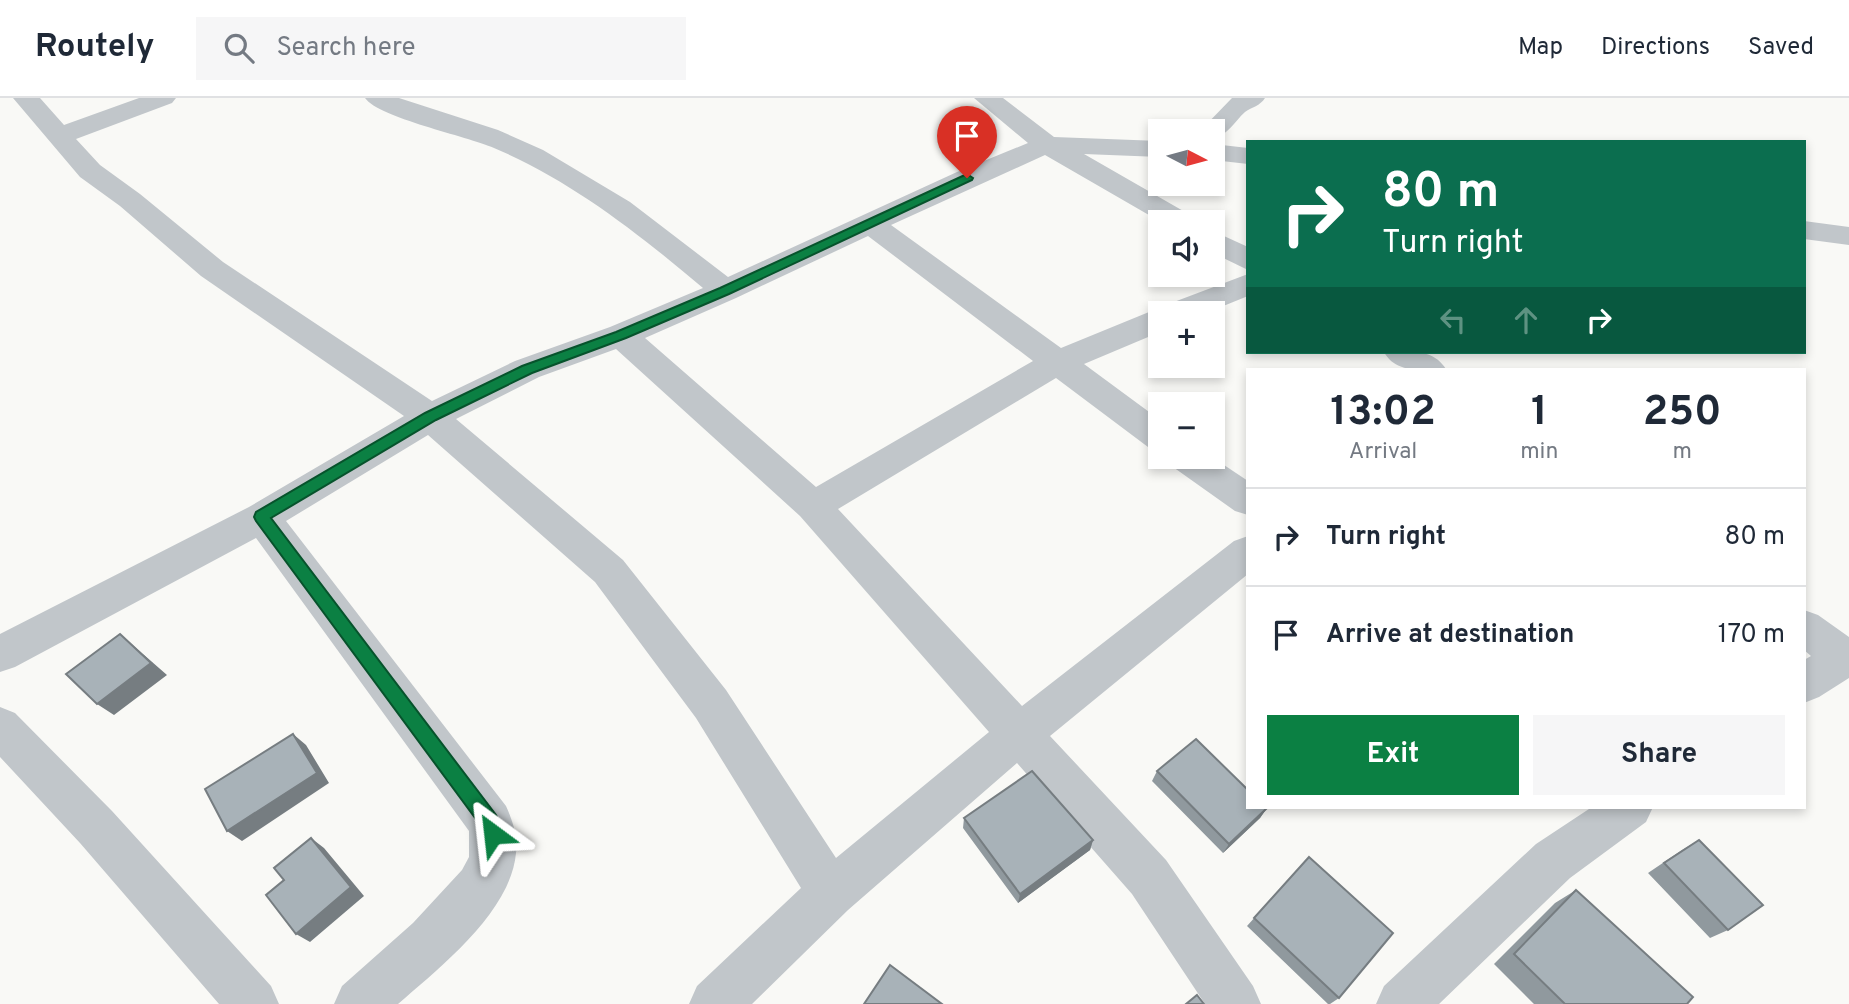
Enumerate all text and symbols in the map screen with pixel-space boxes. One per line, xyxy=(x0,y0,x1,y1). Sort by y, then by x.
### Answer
search box xyxy=(196,17,686,80)
text: Routely xyxy=(35,27,154,69)
icon: search xyxy=(220,29,258,67)
text: Search here xyxy=(276,32,415,65)
text: Map xyxy=(1518,33,1563,63)
text: Directions xyxy=(1601,33,1710,63)
text: Saved xyxy=(1748,33,1814,63)
pin xyxy=(937,106,997,178)
icon: arrive xyxy=(948,117,986,155)
north arrow xyxy=(1148,119,1225,196)
map controls xyxy=(1148,119,1225,469)
text: 80 m xyxy=(1382,163,1499,225)
icon: right xyxy=(1267,168,1358,259)
button: sound xyxy=(1148,210,1225,287)
text: Turn right xyxy=(1382,224,1524,264)
button: + xyxy=(1148,301,1225,378)
icon: left xyxy=(1434,301,1472,339)
icon: ahead xyxy=(1507,301,1545,339)
icon: right xyxy=(1580,301,1618,339)
text: 13:02 xyxy=(1330,387,1436,440)
text: 1 xyxy=(1531,387,1548,440)
text: 250 xyxy=(1643,387,1722,440)
button: − xyxy=(1148,392,1225,469)
text: Arrival xyxy=(1349,438,1417,467)
text: min xyxy=(1520,438,1558,467)
text: m xyxy=(1672,438,1692,467)
icon: right xyxy=(1267,518,1305,556)
text: Turn right xyxy=(1326,521,1446,554)
text: 80 m xyxy=(1725,521,1785,554)
icon: arrive xyxy=(1267,616,1305,654)
text: Arrive at destination xyxy=(1326,619,1574,652)
text: 170 m xyxy=(1718,619,1785,652)
button: Exit xyxy=(1267,715,1519,795)
button: Share xyxy=(1533,715,1785,795)
position arrow xyxy=(456,797,530,871)

